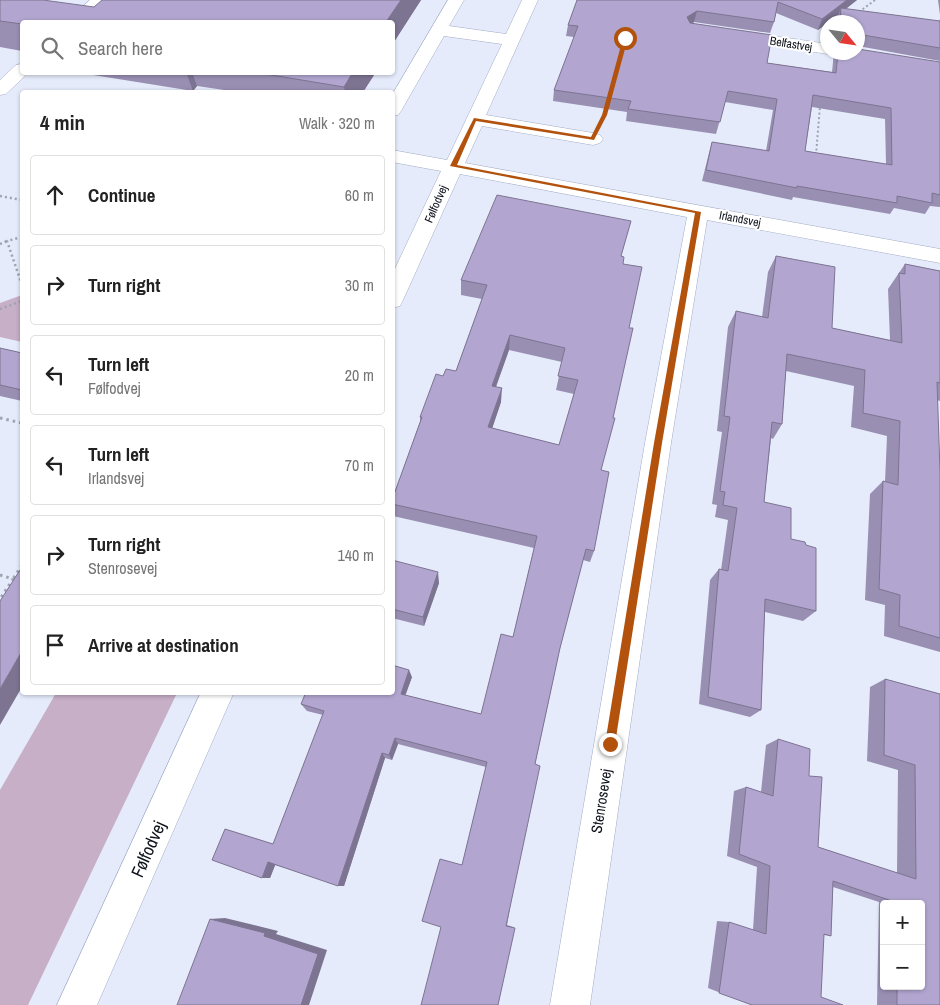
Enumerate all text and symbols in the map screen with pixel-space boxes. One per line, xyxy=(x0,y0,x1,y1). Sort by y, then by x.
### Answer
north arrow xyxy=(820,15,865,60)
search box xyxy=(20,20,395,75)
route start xyxy=(614,27,637,50)
street label: Belfastvej xyxy=(769,33,813,55)
icon: search xyxy=(38,34,66,62)
text: Search here xyxy=(78,35,163,61)
text: 4 min xyxy=(40,108,85,137)
text: Walk · 320 m xyxy=(299,112,375,134)
icon: ahead xyxy=(41,181,69,209)
text: Continue xyxy=(88,182,156,208)
street label: Følfodvej xyxy=(421,183,451,225)
text: 60 m xyxy=(345,184,374,206)
street label: Irlandsvej xyxy=(718,207,762,231)
icon: right xyxy=(41,271,69,299)
text: Turn right xyxy=(88,272,160,298)
text: 30 m xyxy=(345,274,374,296)
text: Turn left xyxy=(88,351,149,377)
icon: left xyxy=(41,361,69,389)
text: 20 m xyxy=(345,364,374,386)
text: Følfodvej xyxy=(88,377,141,399)
text: Turn left xyxy=(88,441,149,467)
icon: left xyxy=(41,451,69,479)
text: 70 m xyxy=(345,454,374,476)
text: Irlandsvej xyxy=(88,467,144,489)
text: Turn right xyxy=(88,531,160,557)
icon: right xyxy=(41,541,69,569)
text: 140 m xyxy=(338,544,374,566)
text: Stenrosevej xyxy=(88,557,157,579)
icon: arrive xyxy=(41,631,69,659)
text: Arrive at destination xyxy=(88,632,239,658)
route end xyxy=(599,733,622,756)
street label: Stenrosevej xyxy=(586,767,616,835)
street label: Følfodvej xyxy=(125,817,171,881)
map controls xyxy=(880,900,925,990)
button: + xyxy=(880,900,925,945)
button: − xyxy=(880,945,925,990)

